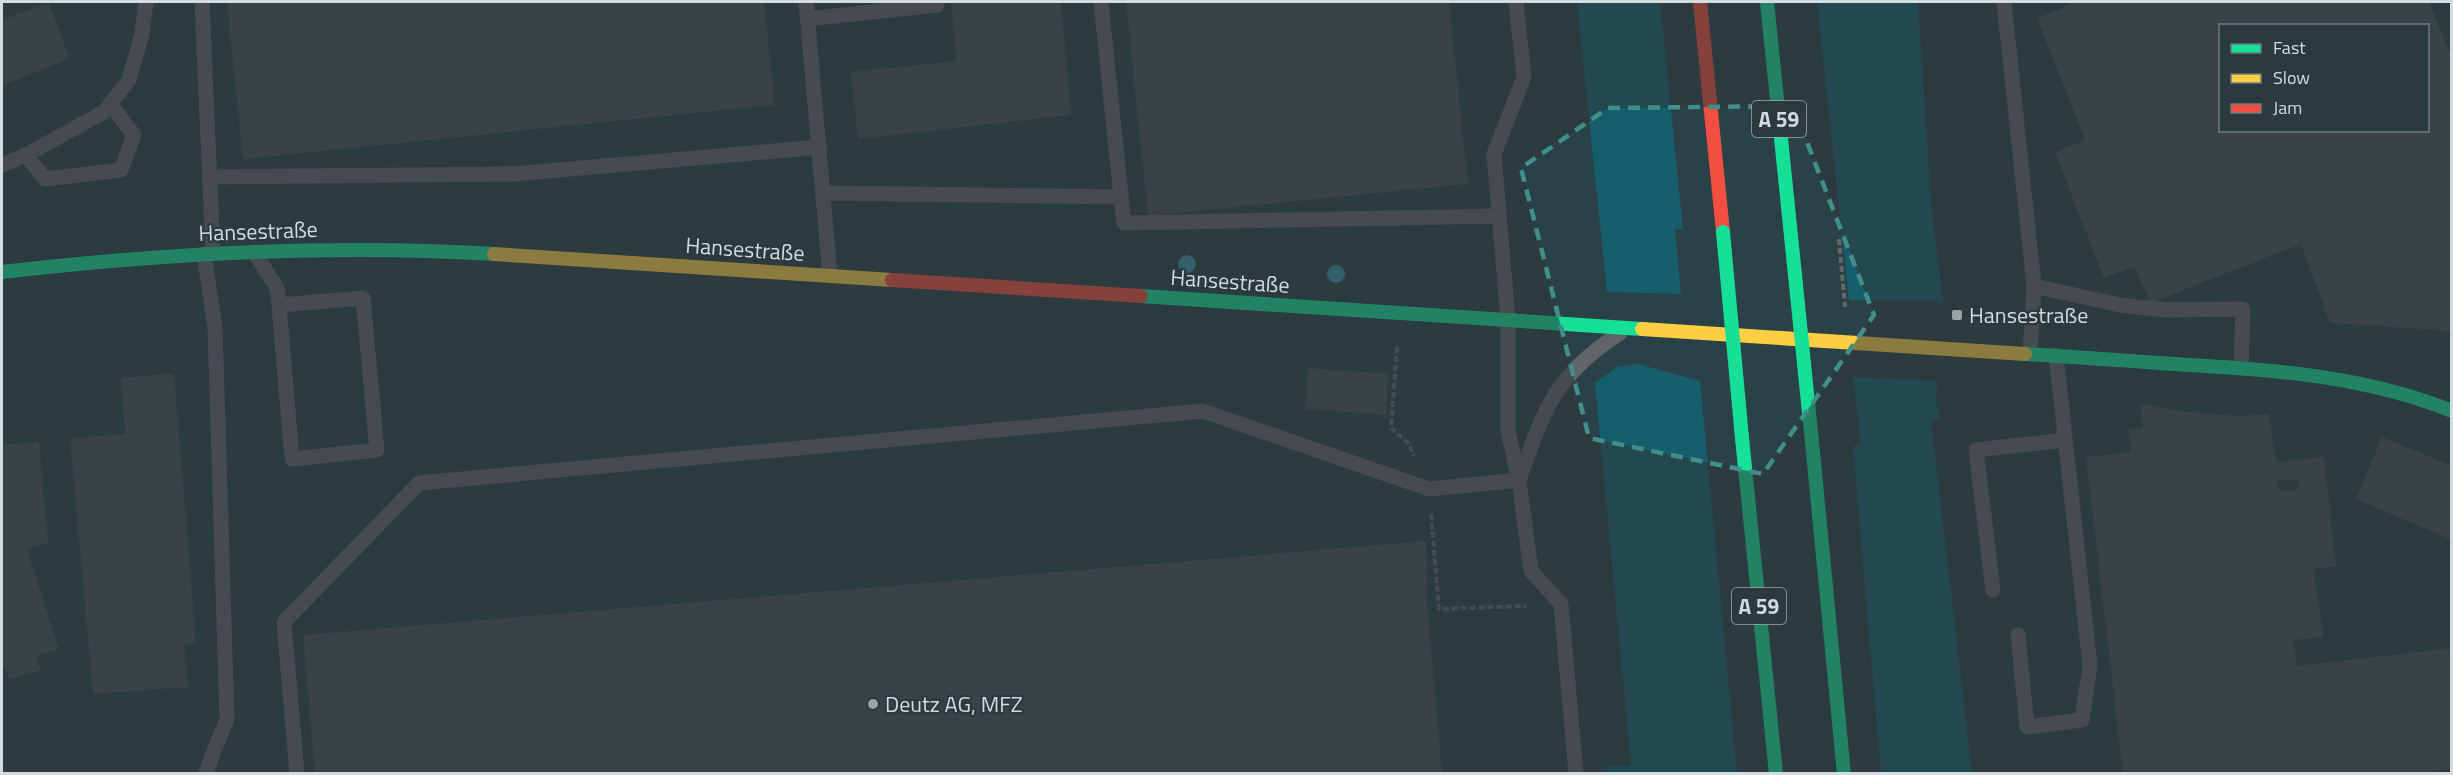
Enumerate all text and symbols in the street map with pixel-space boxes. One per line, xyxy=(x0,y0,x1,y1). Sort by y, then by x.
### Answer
legend xyxy=(2219,24,2429,132)
text: Fast xyxy=(2273,34,2306,61)
text: Slow xyxy=(2273,64,2310,91)
text: Jam xyxy=(2273,94,2302,121)
road number: A 59 xyxy=(1752,101,1806,137)
street label: Hansestraße xyxy=(198,212,318,250)
street label: Hansestraße xyxy=(684,228,806,270)
street label: Hansestraße xyxy=(1169,260,1291,302)
place label: Hansestraße xyxy=(1969,298,2088,332)
marker: Hansestraße xyxy=(1950,308,1964,322)
road number: A 59 xyxy=(1732,588,1786,624)
place label: Deutz AG, MFZ xyxy=(885,687,1023,721)
marker: Deutz AG, MFZ xyxy=(866,697,880,711)

